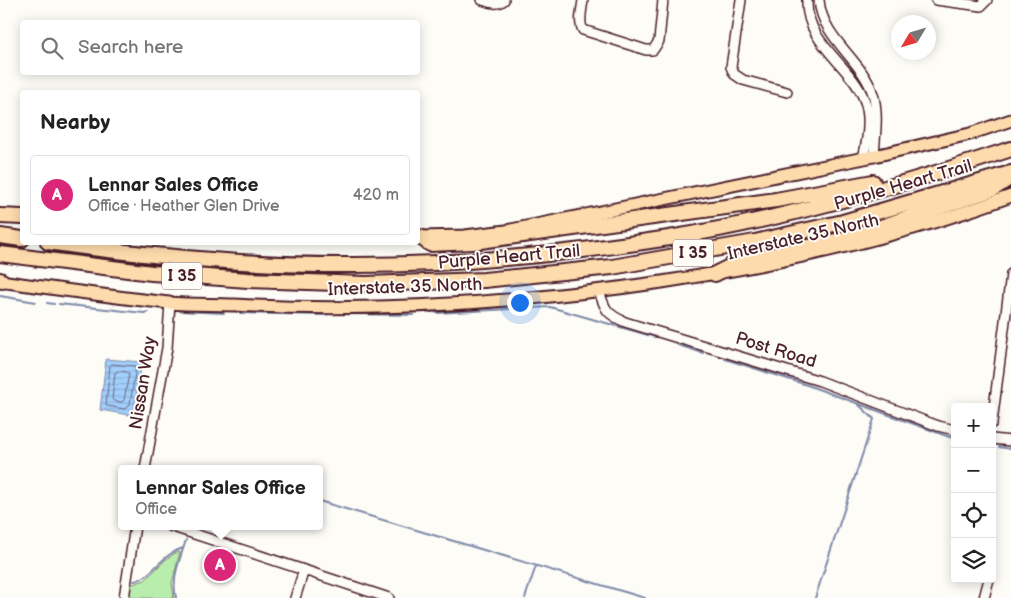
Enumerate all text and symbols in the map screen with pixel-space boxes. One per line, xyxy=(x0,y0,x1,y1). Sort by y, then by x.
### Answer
north arrow xyxy=(891,15,936,60)
search box xyxy=(20,20,420,75)
icon: search xyxy=(38,34,66,62)
text: Search here xyxy=(78,36,183,59)
text: Nearby xyxy=(40,110,110,135)
street label: Purple Heart Trail xyxy=(831,155,975,215)
text: Lennar Sales Office xyxy=(88,174,258,197)
text: A xyxy=(52,186,62,205)
text: 420 m xyxy=(353,186,399,205)
text: Office · Heather Glen Drive xyxy=(88,197,280,216)
street label: Interstate 35 North xyxy=(725,209,881,265)
street label: Purple Heart Trail xyxy=(437,240,581,274)
road number: I 35 xyxy=(673,240,713,266)
road number: I 35 xyxy=(162,262,202,290)
street label: Interstate 35 North xyxy=(327,274,483,300)
your location xyxy=(507,290,533,316)
street label: Post Road xyxy=(733,328,819,372)
street label: Nissan Way xyxy=(125,334,161,431)
map controls xyxy=(951,403,996,583)
button: + xyxy=(951,403,996,448)
button: − xyxy=(951,448,996,493)
popup xyxy=(118,465,323,530)
text: Lennar Sales Office xyxy=(135,477,306,500)
button: locate xyxy=(951,493,996,538)
text: Office xyxy=(135,500,177,519)
button: layers xyxy=(951,538,996,583)
pin: A xyxy=(204,546,236,584)

